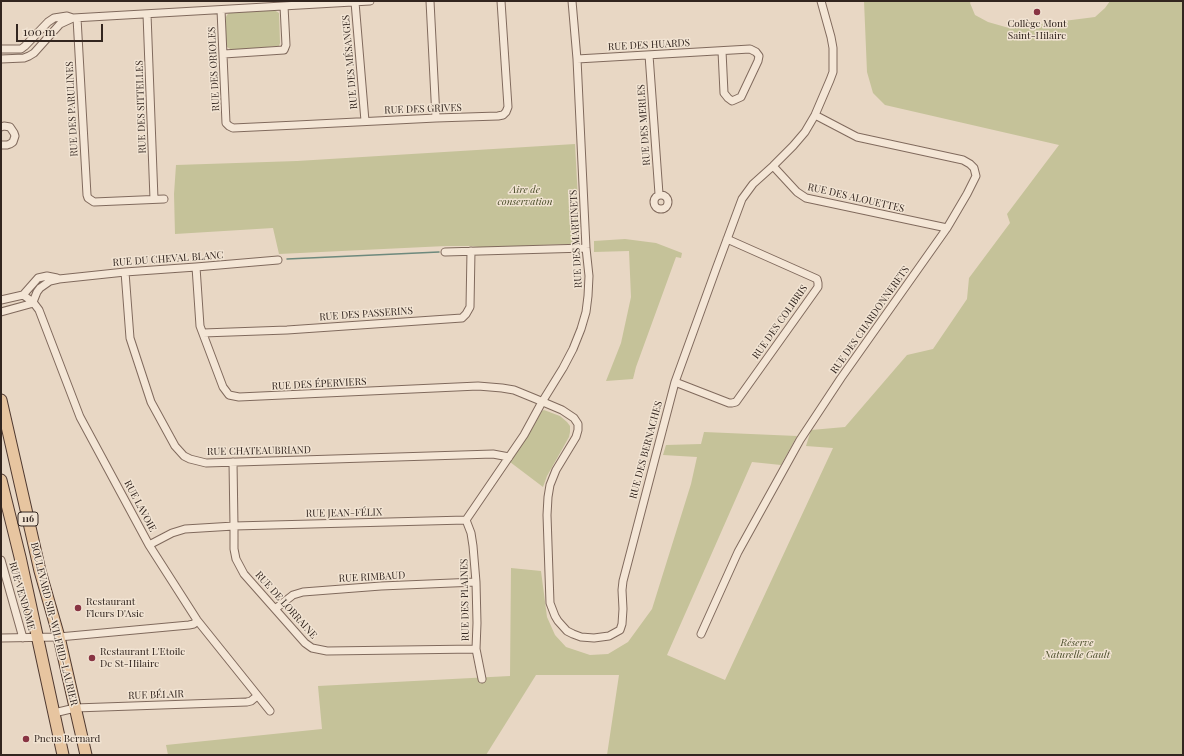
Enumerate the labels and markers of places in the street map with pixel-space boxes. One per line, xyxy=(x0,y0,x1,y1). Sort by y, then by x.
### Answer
marker: Collège Mont Saint-Hilaire xyxy=(1032,7,1042,17)
place label: Collège Mont Saint-Hilaire xyxy=(1007,18,1067,42)
place label: Restaurant Fleurs D'Asie xyxy=(86,596,144,620)
marker: Restaurant Fleurs D'Asie xyxy=(73,603,83,613)
place label: Restaurant L'Etoile De St-Hilaire xyxy=(100,646,185,670)
marker: Restaurant L'Etoile De St-Hilaire xyxy=(87,653,97,663)
place label: Pneus Bernard xyxy=(34,733,100,745)
marker: Pneus Bernard xyxy=(21,734,31,744)

